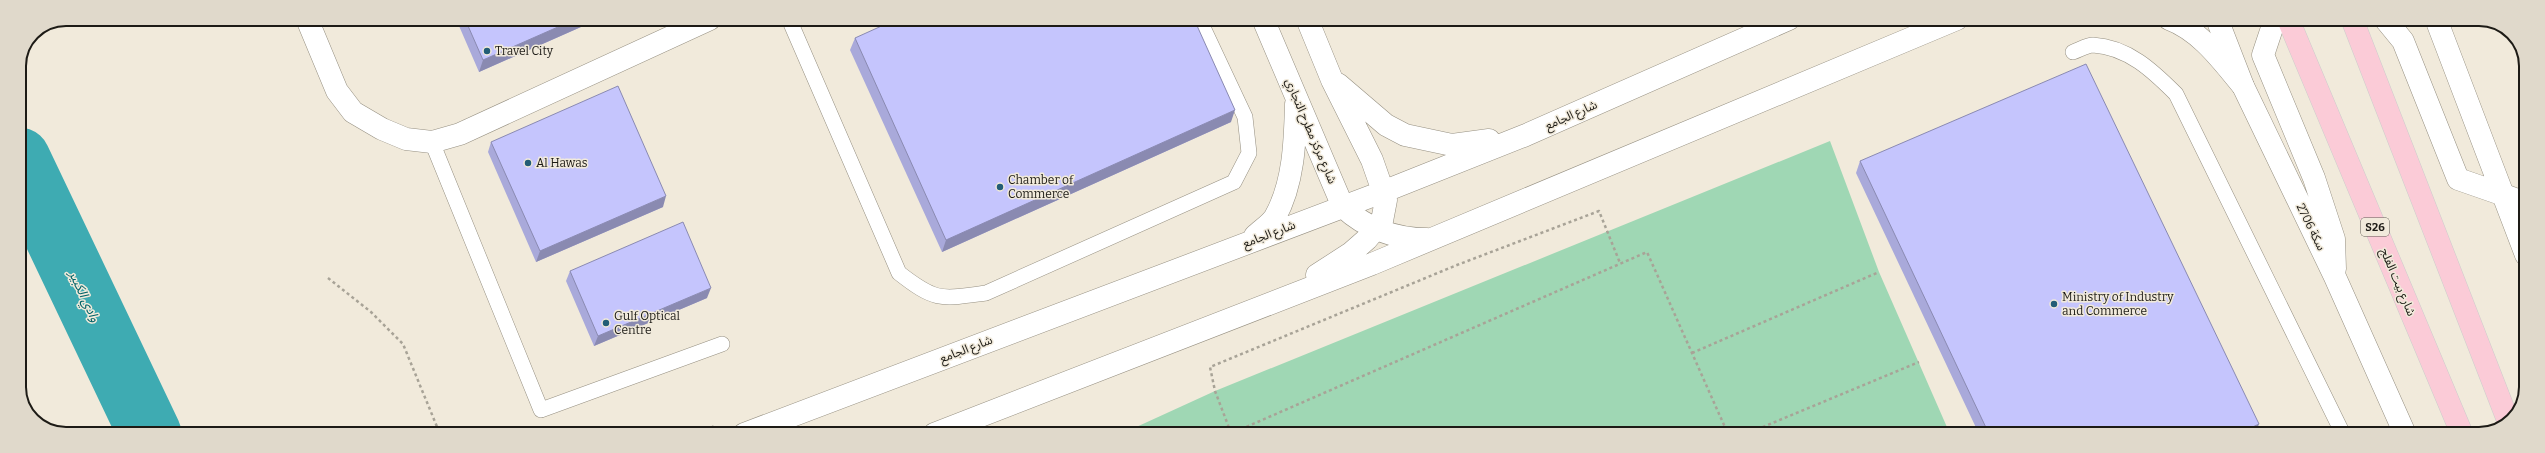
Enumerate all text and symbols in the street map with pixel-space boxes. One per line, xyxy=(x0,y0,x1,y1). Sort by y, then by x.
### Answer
place label: Travel City xyxy=(495,44,554,58)
marker: Travel City xyxy=(482,46,492,56)
street label: شارع مركز مطرح التجاري xyxy=(1280,76,1340,187)
street label: شارع الجامع xyxy=(1543,97,1600,135)
place label: Al Hawas xyxy=(536,156,588,170)
marker: Al Hawas xyxy=(523,158,533,168)
place label: Chamber of Commerce xyxy=(1008,173,1074,201)
marker: Chamber of Commerce xyxy=(995,182,1005,192)
street label: سكة 2706 xyxy=(2294,201,2328,253)
street label: شارع الجامع xyxy=(1241,218,1298,252)
road number: S26 xyxy=(2361,218,2389,236)
street label: شارع بيت الفلج xyxy=(2376,246,2419,319)
water label: وادي الكبير xyxy=(63,267,103,326)
place label: Ministry of Industry and Commerce xyxy=(2062,290,2174,318)
marker: Ministry of Industry and Commerce xyxy=(2049,299,2059,309)
place label: Gulf Optical Centre xyxy=(614,309,680,337)
marker: Gulf Optical Centre xyxy=(601,318,611,328)
street label: شارع الجامع xyxy=(938,333,995,367)

